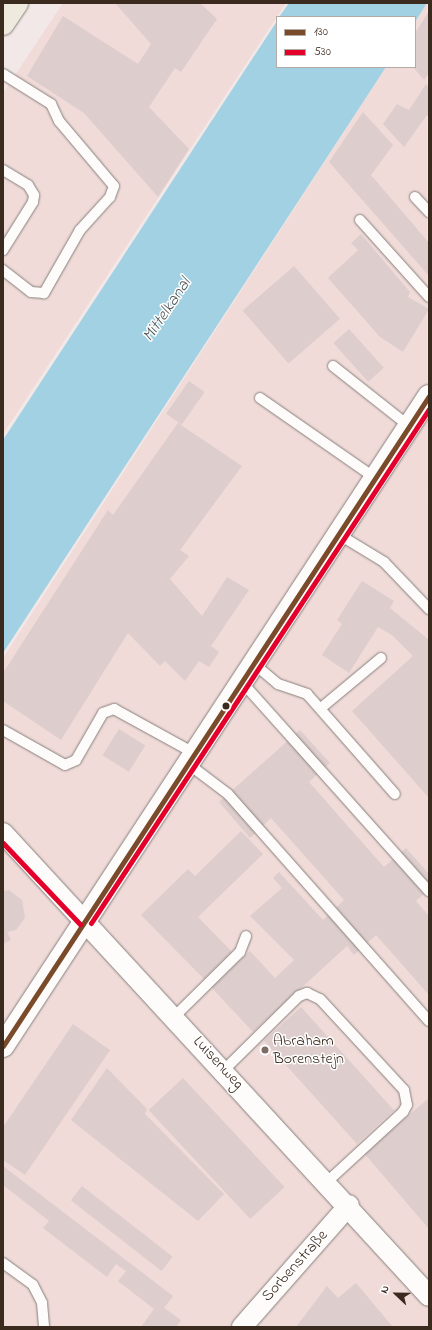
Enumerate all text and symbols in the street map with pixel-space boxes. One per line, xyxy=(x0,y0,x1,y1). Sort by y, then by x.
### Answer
legend xyxy=(276,16,416,68)
text: 130 xyxy=(314,23,328,41)
text: 530 xyxy=(314,43,331,61)
water label: Mittelkanal xyxy=(138,274,196,346)
unlabelled marker xyxy=(221,701,231,711)
place label: Abraham Borenstejn xyxy=(273,1031,344,1069)
street label: Luisenweg xyxy=(188,1032,248,1094)
marker: Abraham Borenstejn xyxy=(260,1045,270,1055)
street label: Sorbenstraße xyxy=(258,1226,332,1306)
north arrow xyxy=(376,1274,416,1314)
text: N xyxy=(376,1283,394,1296)

